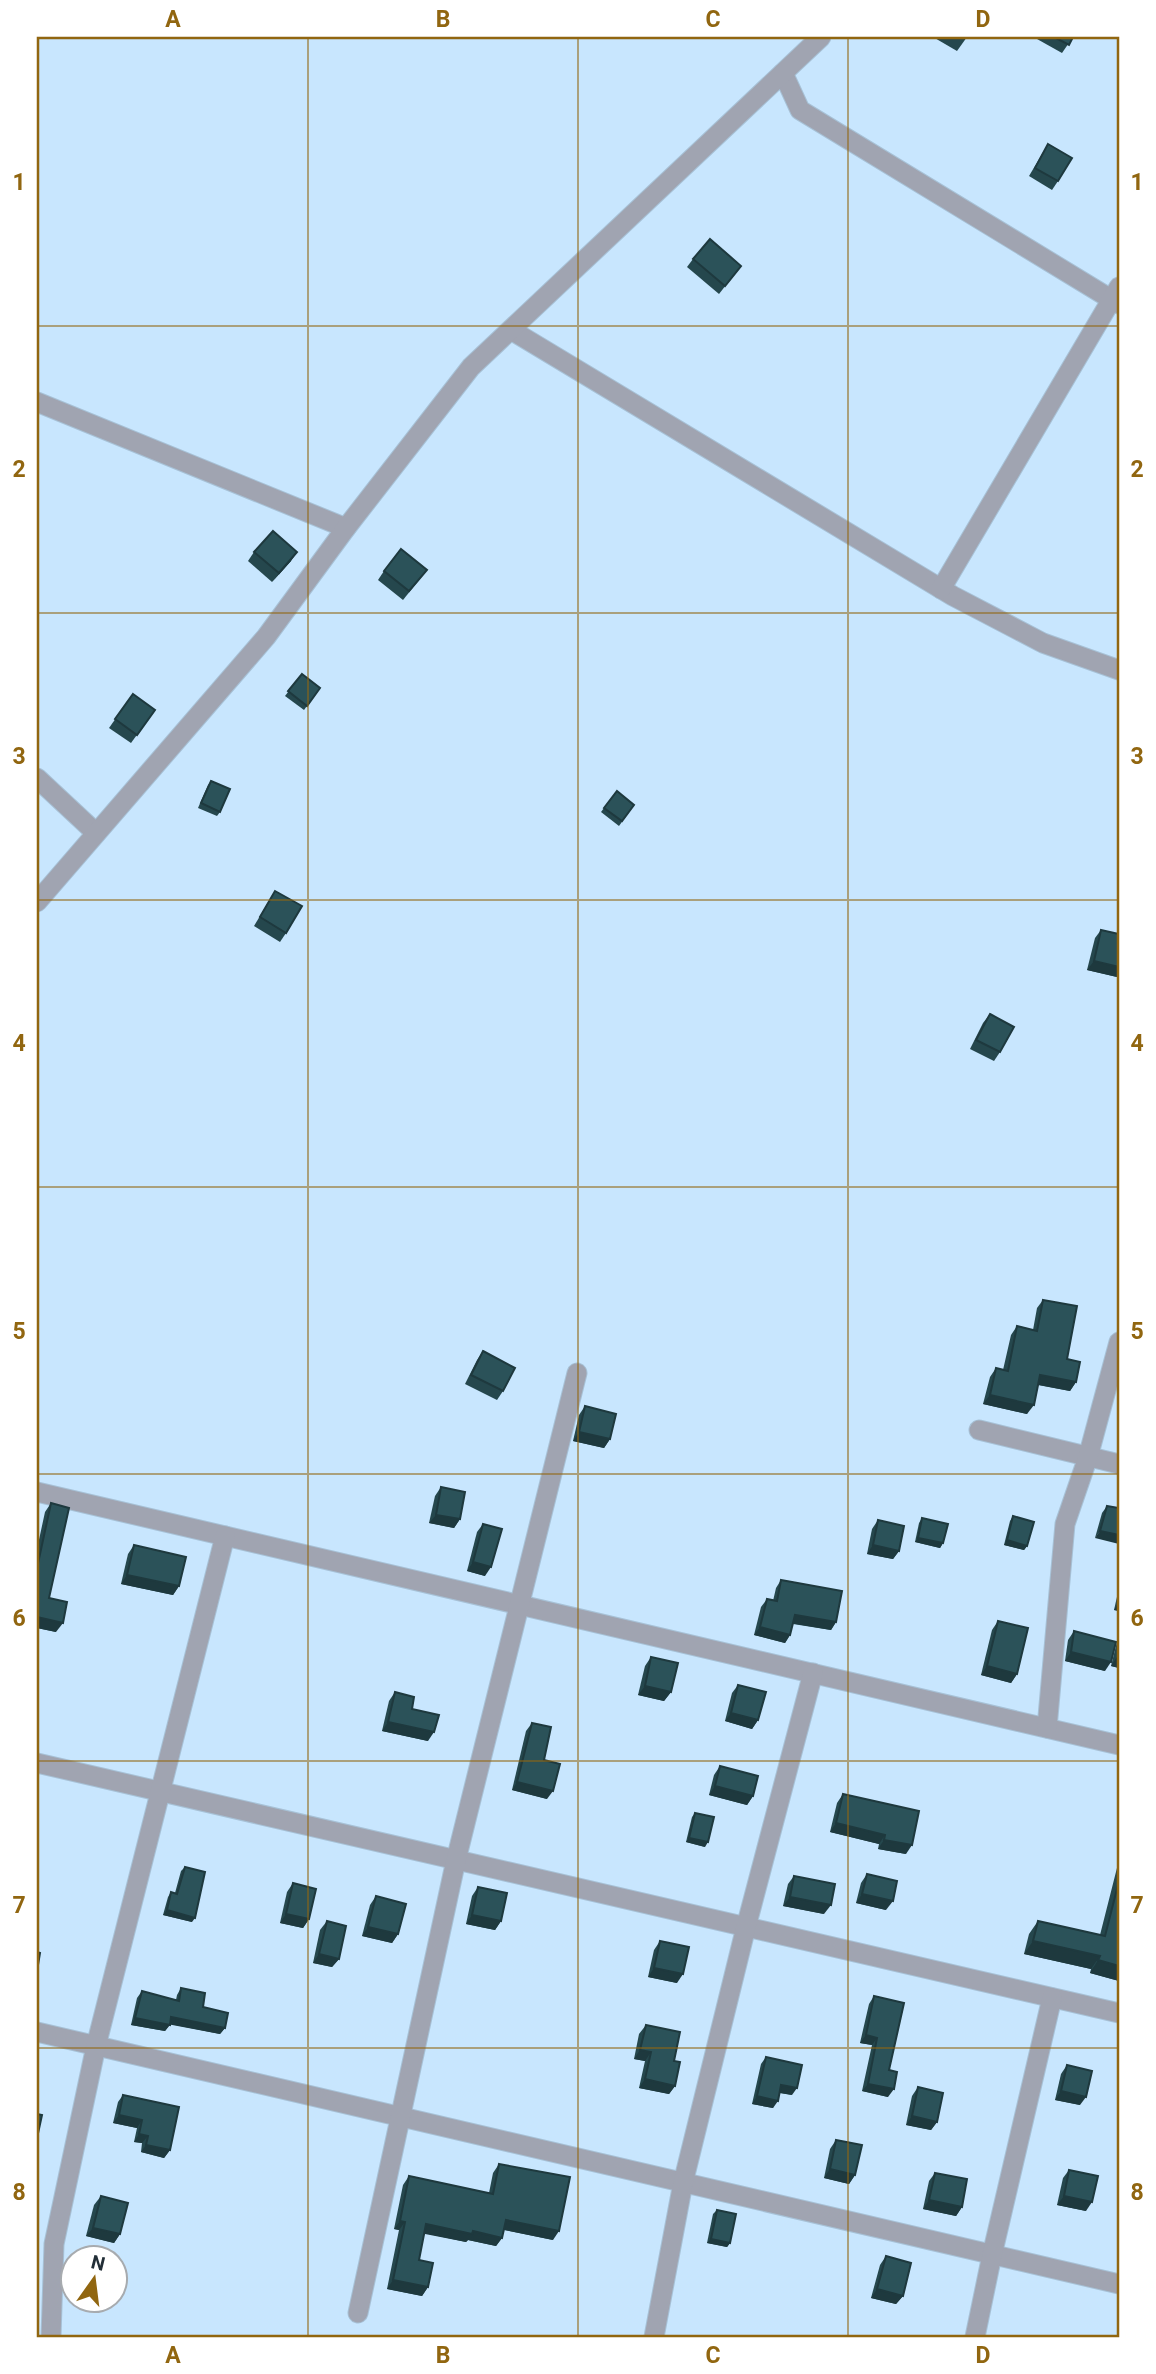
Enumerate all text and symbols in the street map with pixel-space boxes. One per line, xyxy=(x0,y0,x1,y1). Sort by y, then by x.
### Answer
text: A xyxy=(165,6,181,33)
text: B xyxy=(436,6,450,33)
text: C xyxy=(705,6,721,33)
text: D xyxy=(976,6,990,33)
text: 1 xyxy=(12,169,26,196)
text: 1 xyxy=(1130,169,1144,196)
text: 2 xyxy=(12,456,26,483)
text: 2 xyxy=(1130,456,1144,483)
text: 3 xyxy=(12,743,26,770)
text: 3 xyxy=(1130,743,1144,770)
text: 4 xyxy=(12,1030,26,1057)
text: 4 xyxy=(1130,1030,1144,1057)
text: 5 xyxy=(12,1318,26,1345)
text: 5 xyxy=(1130,1318,1144,1345)
text: 6 xyxy=(12,1605,26,1632)
text: 6 xyxy=(1130,1605,1144,1632)
text: 7 xyxy=(12,1892,26,1919)
text: 7 xyxy=(1130,1892,1144,1919)
text: 8 xyxy=(12,2179,26,2206)
text: 8 xyxy=(1130,2179,1144,2206)
north arrow xyxy=(60,2244,130,2314)
text: N xyxy=(89,2250,107,2276)
text: A xyxy=(165,2342,181,2369)
text: B xyxy=(436,2342,450,2369)
text: C xyxy=(705,2342,721,2369)
text: D xyxy=(976,2342,990,2369)

